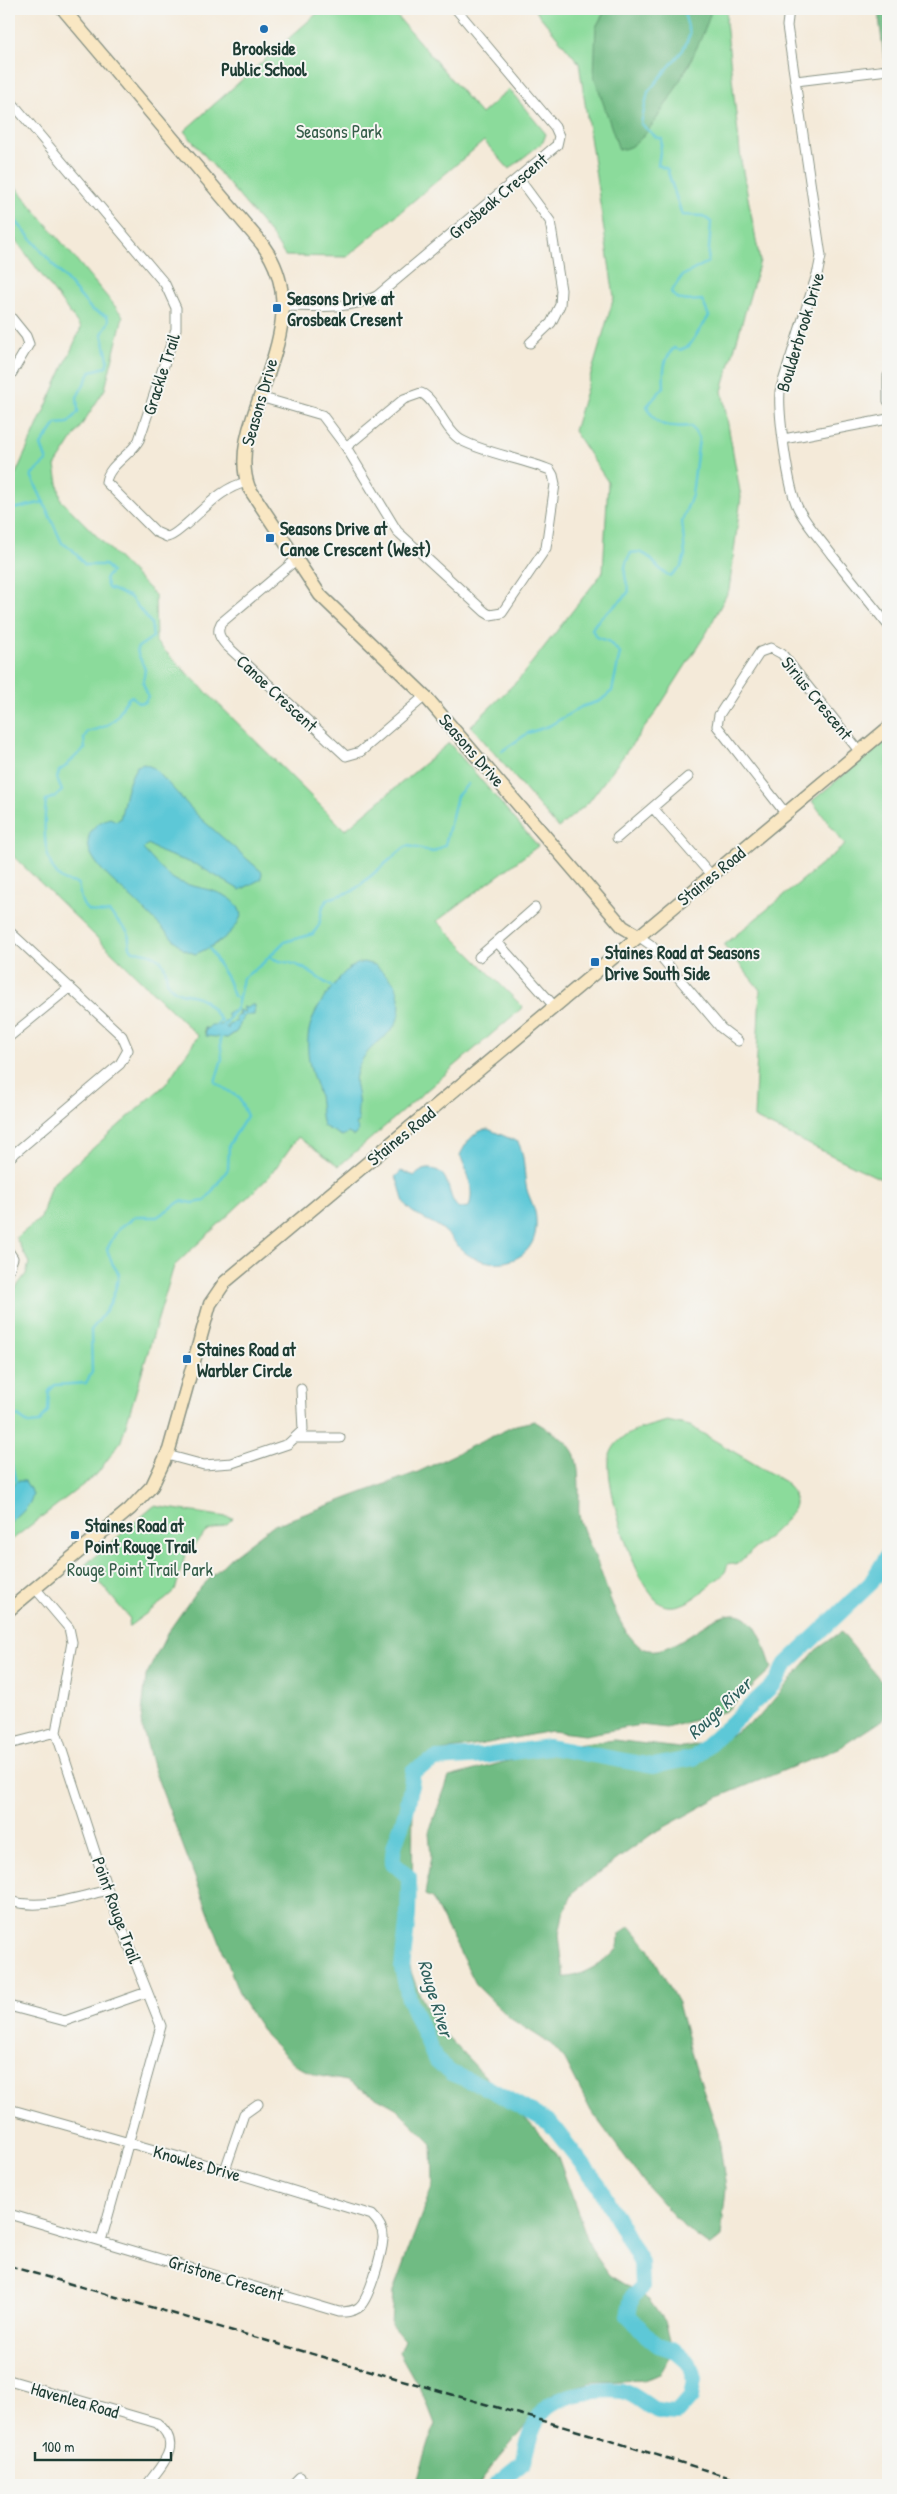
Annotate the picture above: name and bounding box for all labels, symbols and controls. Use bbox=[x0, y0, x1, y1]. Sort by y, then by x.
marker: Brookside Public School bbox=[258, 23, 270, 35]
place label: Brookside Public School bbox=[221, 36, 308, 82]
park label: Seasons Park bbox=[296, 119, 383, 144]
street label: Grosbeak Crescent bbox=[443, 147, 554, 245]
street label: Boulderbrook Drive bbox=[770, 269, 830, 395]
place label: Seasons Drive at Grosbeak Cresent bbox=[287, 286, 403, 332]
marker: Seasons Drive at Grosbeak Cresent bbox=[271, 302, 283, 314]
street label: Grackle Trail bbox=[136, 330, 186, 418]
street label: Seasons Drive bbox=[235, 355, 283, 449]
place label: Seasons Drive at Canoe Crescent (West) bbox=[280, 516, 431, 562]
marker: Seasons Drive at Canoe Crescent (West) bbox=[264, 532, 276, 544]
street label: Canoe Crescent bbox=[231, 649, 324, 738]
street label: Sirius Crescent bbox=[776, 651, 859, 746]
street label: Seasons Drive bbox=[433, 708, 511, 792]
street label: Staines Road bbox=[671, 841, 751, 911]
place label: Staines Road at Seasons Drive South Side bbox=[605, 940, 760, 986]
marker: Staines Road at Seasons Drive South Side bbox=[589, 956, 601, 968]
street label: Staines Road bbox=[361, 1101, 441, 1171]
place label: Staines Road at Warbler Circle bbox=[197, 1337, 297, 1383]
marker: Staines Road at Warbler Circle bbox=[181, 1353, 193, 1365]
place label: Staines Road at Point Rouge Trail bbox=[85, 1513, 198, 1560]
marker: Staines Road at Point Rouge Trail bbox=[69, 1529, 81, 1541]
park label: Rouge Point Trail Park bbox=[67, 1557, 213, 1582]
water label: Rouge River bbox=[681, 1670, 759, 1745]
street label: Point Rouge Trail bbox=[86, 1853, 148, 1967]
water label: Rouge River bbox=[412, 1956, 461, 2042]
street label: Knowles Drive bbox=[150, 2139, 244, 2187]
street label: Gristone Crescent bbox=[166, 2249, 287, 2308]
street label: Havenlea Road bbox=[28, 2375, 122, 2425]
scale bar bbox=[35, 2429, 171, 2461]
text: 100 m bbox=[42, 2436, 75, 2457]

